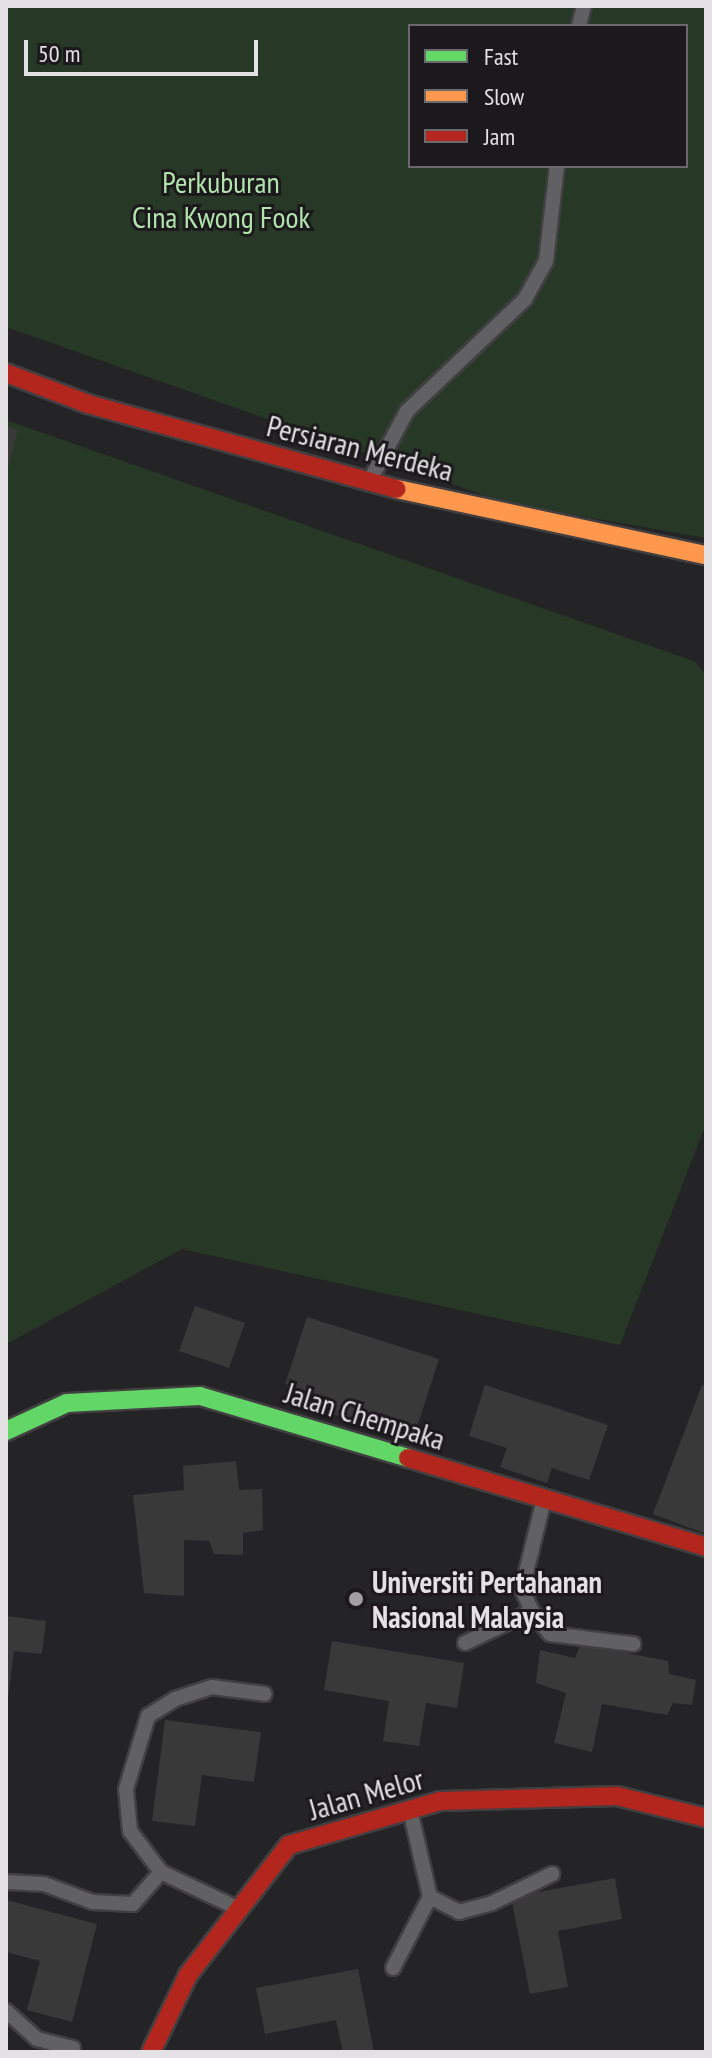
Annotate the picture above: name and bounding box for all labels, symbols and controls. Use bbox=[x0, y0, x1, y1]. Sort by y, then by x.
scale bar bbox=[28, 24, 262, 74]
legend bbox=[408, 24, 688, 168]
text: 50 m bbox=[38, 38, 80, 69]
text: Fast bbox=[484, 41, 518, 72]
text: Slow bbox=[484, 81, 524, 112]
text: Jam bbox=[484, 121, 515, 152]
park label: Perkuburan Cina Kwong Fook bbox=[132, 164, 310, 234]
street label: Persiaran Merdeka bbox=[263, 408, 457, 488]
street label: Jalan Chempaka bbox=[281, 1375, 449, 1457]
place label: Universiti Pertahanan Nasional Malaysia bbox=[372, 1564, 602, 1634]
marker: Universiti Pertahanan Nasional Malaysia bbox=[347, 1590, 365, 1608]
street label: Jalan Melor bbox=[305, 1761, 427, 1827]

